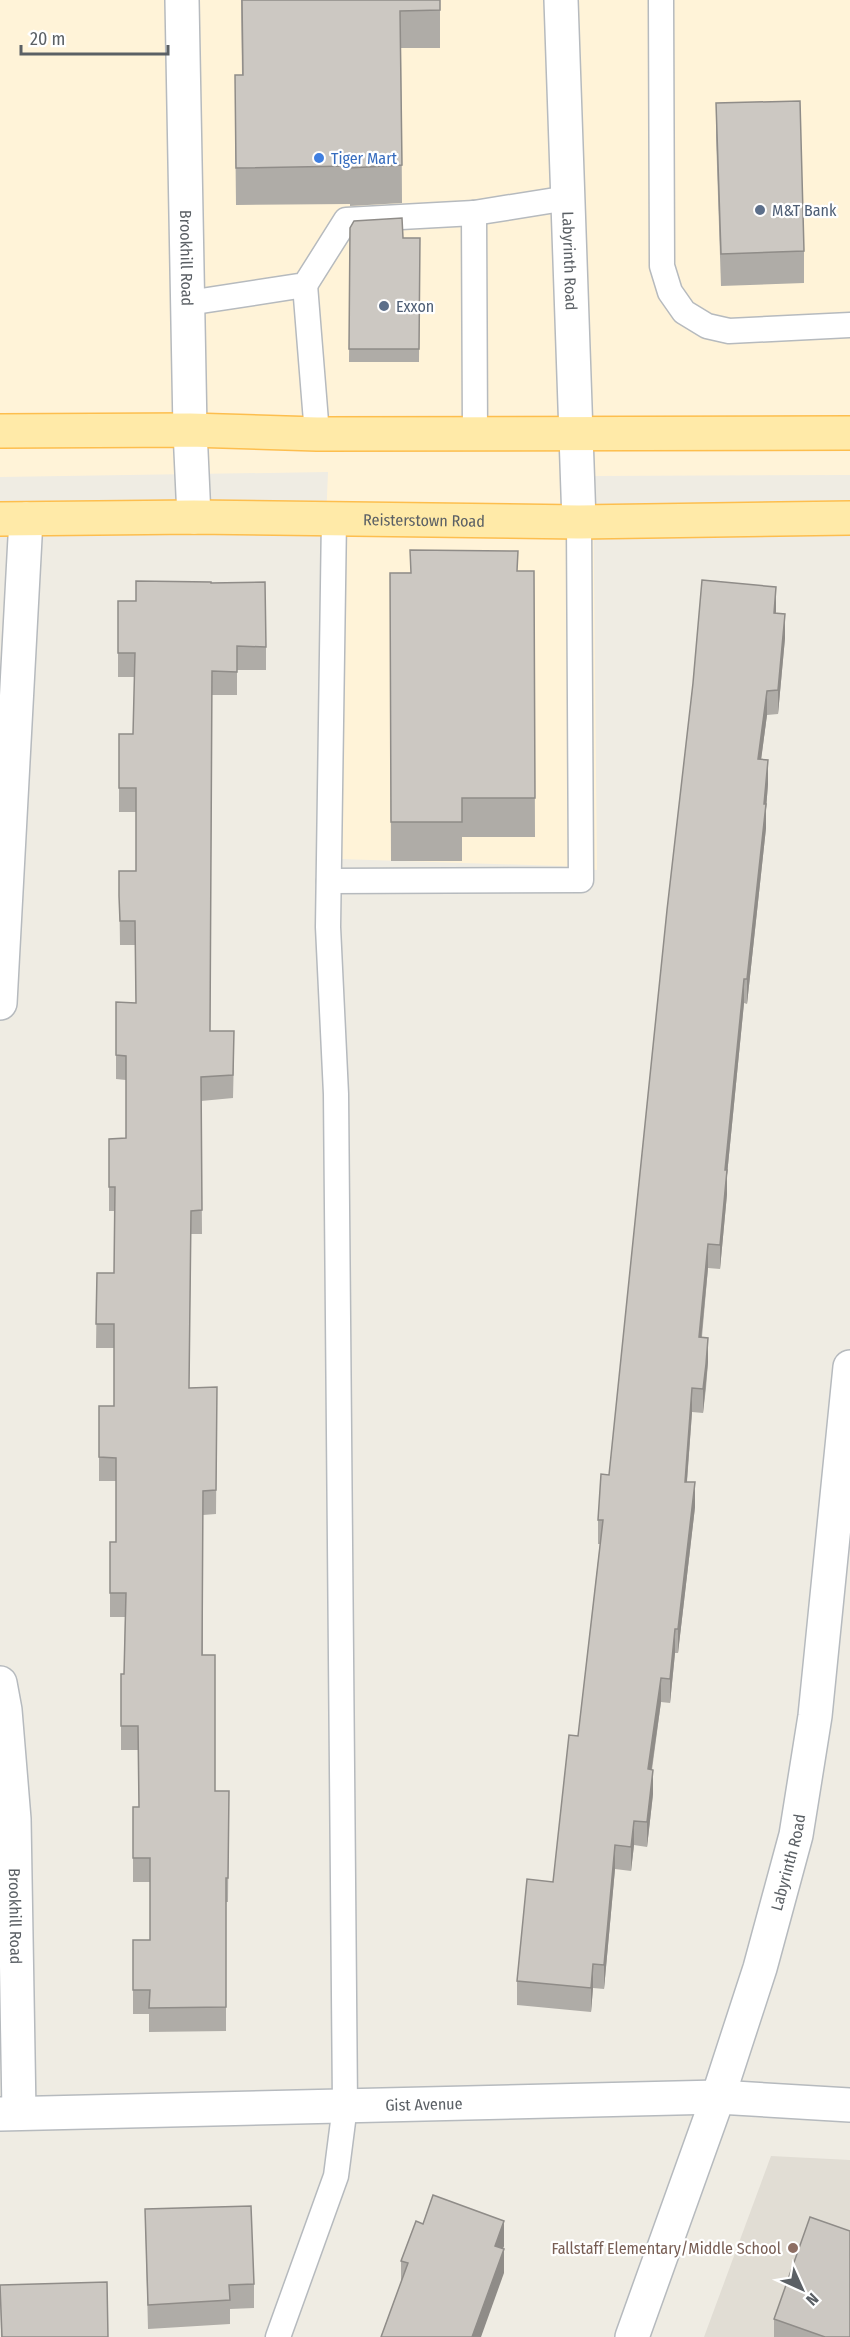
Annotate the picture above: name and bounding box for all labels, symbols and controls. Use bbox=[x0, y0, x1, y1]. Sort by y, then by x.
scale bar bbox=[21, 18, 168, 56]
text: 20 m bbox=[30, 28, 65, 50]
place label: Tiger Mart bbox=[331, 149, 398, 168]
marker: Tiger Mart bbox=[312, 151, 326, 165]
place label: M&T Bank bbox=[772, 201, 837, 220]
marker: M&T Bank bbox=[753, 203, 767, 217]
street label: Brookhill Road bbox=[176, 210, 197, 306]
street label: Labyrinth Road bbox=[558, 211, 581, 311]
place label: Exxon bbox=[396, 297, 434, 316]
marker: Exxon bbox=[377, 299, 391, 313]
street label: Reisterstown Road bbox=[363, 510, 485, 531]
street label: Labyrinth Road bbox=[767, 1813, 809, 1913]
street label: Brookhill Road bbox=[5, 1868, 25, 1964]
street label: Gist Avenue bbox=[385, 2094, 463, 2115]
place label: Fallstaff Elementary/Middle School bbox=[552, 2239, 781, 2258]
marker: Fallstaff Elementary/Middle School bbox=[786, 2241, 800, 2255]
north arrow bbox=[772, 2259, 832, 2319]
text: N bbox=[802, 2289, 822, 2309]

